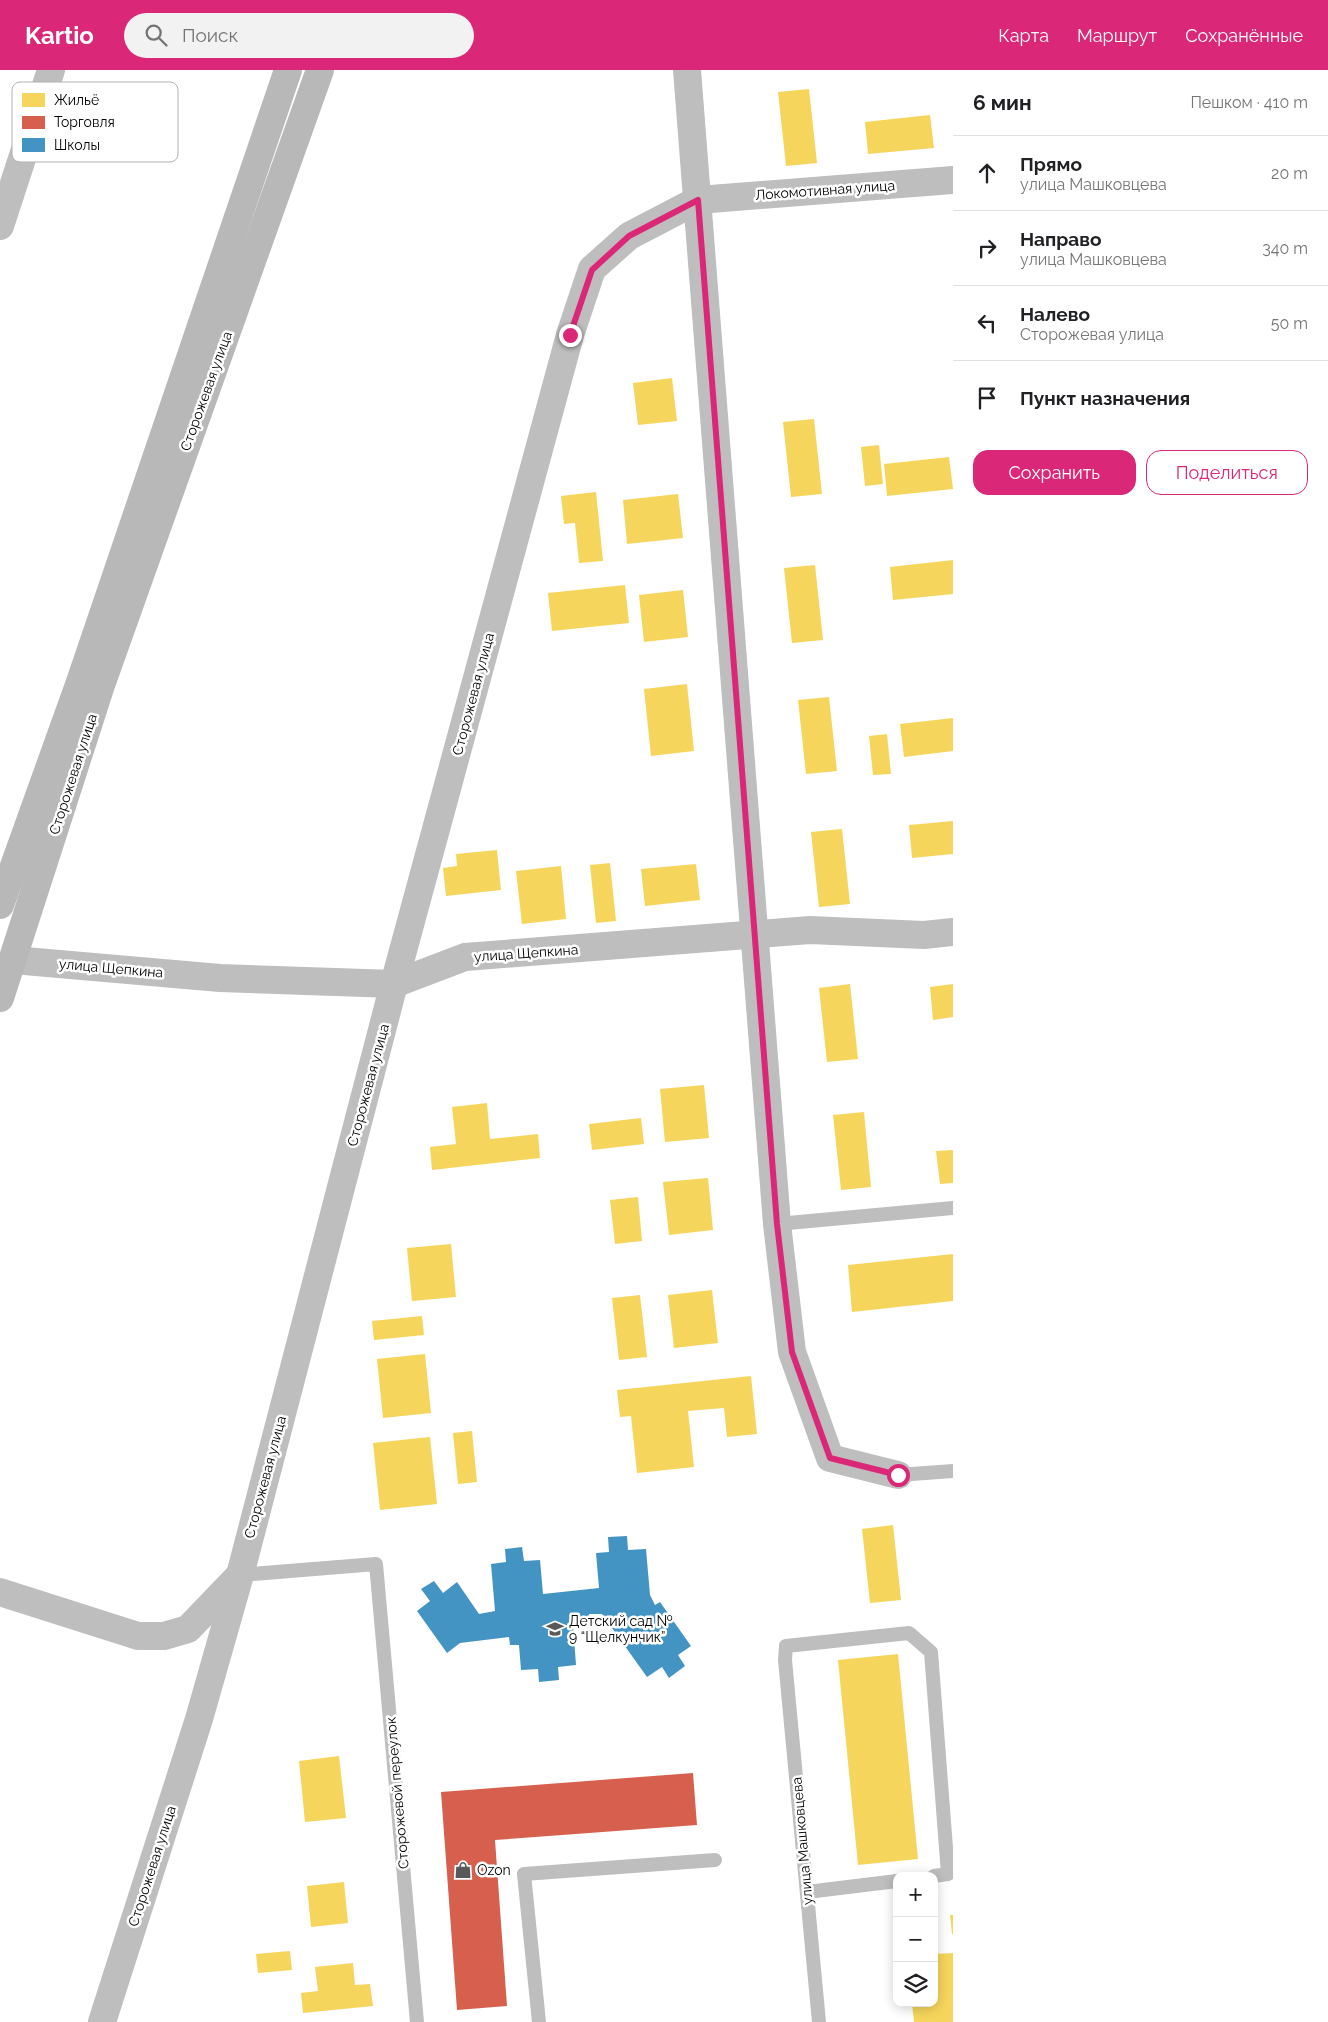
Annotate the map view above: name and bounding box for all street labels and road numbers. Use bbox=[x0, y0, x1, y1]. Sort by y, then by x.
street label: Локомотивная улица bbox=[755, 177, 895, 203]
street label: Сторожевая улица bbox=[177, 329, 235, 453]
street label: Сторожевая улица bbox=[449, 631, 497, 757]
street label: Сторожевая улица bbox=[46, 712, 100, 836]
street label: улица Щепкина bbox=[473, 941, 579, 965]
street label: улица Щепкина bbox=[58, 955, 164, 981]
street label: Сторожевая улица bbox=[344, 1022, 392, 1148]
street label: Сторожевая улица bbox=[241, 1414, 289, 1540]
street label: Сторожевой переулок bbox=[382, 1716, 412, 1870]
street label: улица Машковцева bbox=[788, 1776, 816, 1906]
street label: Сторожевая улица bbox=[125, 1804, 179, 1928]

